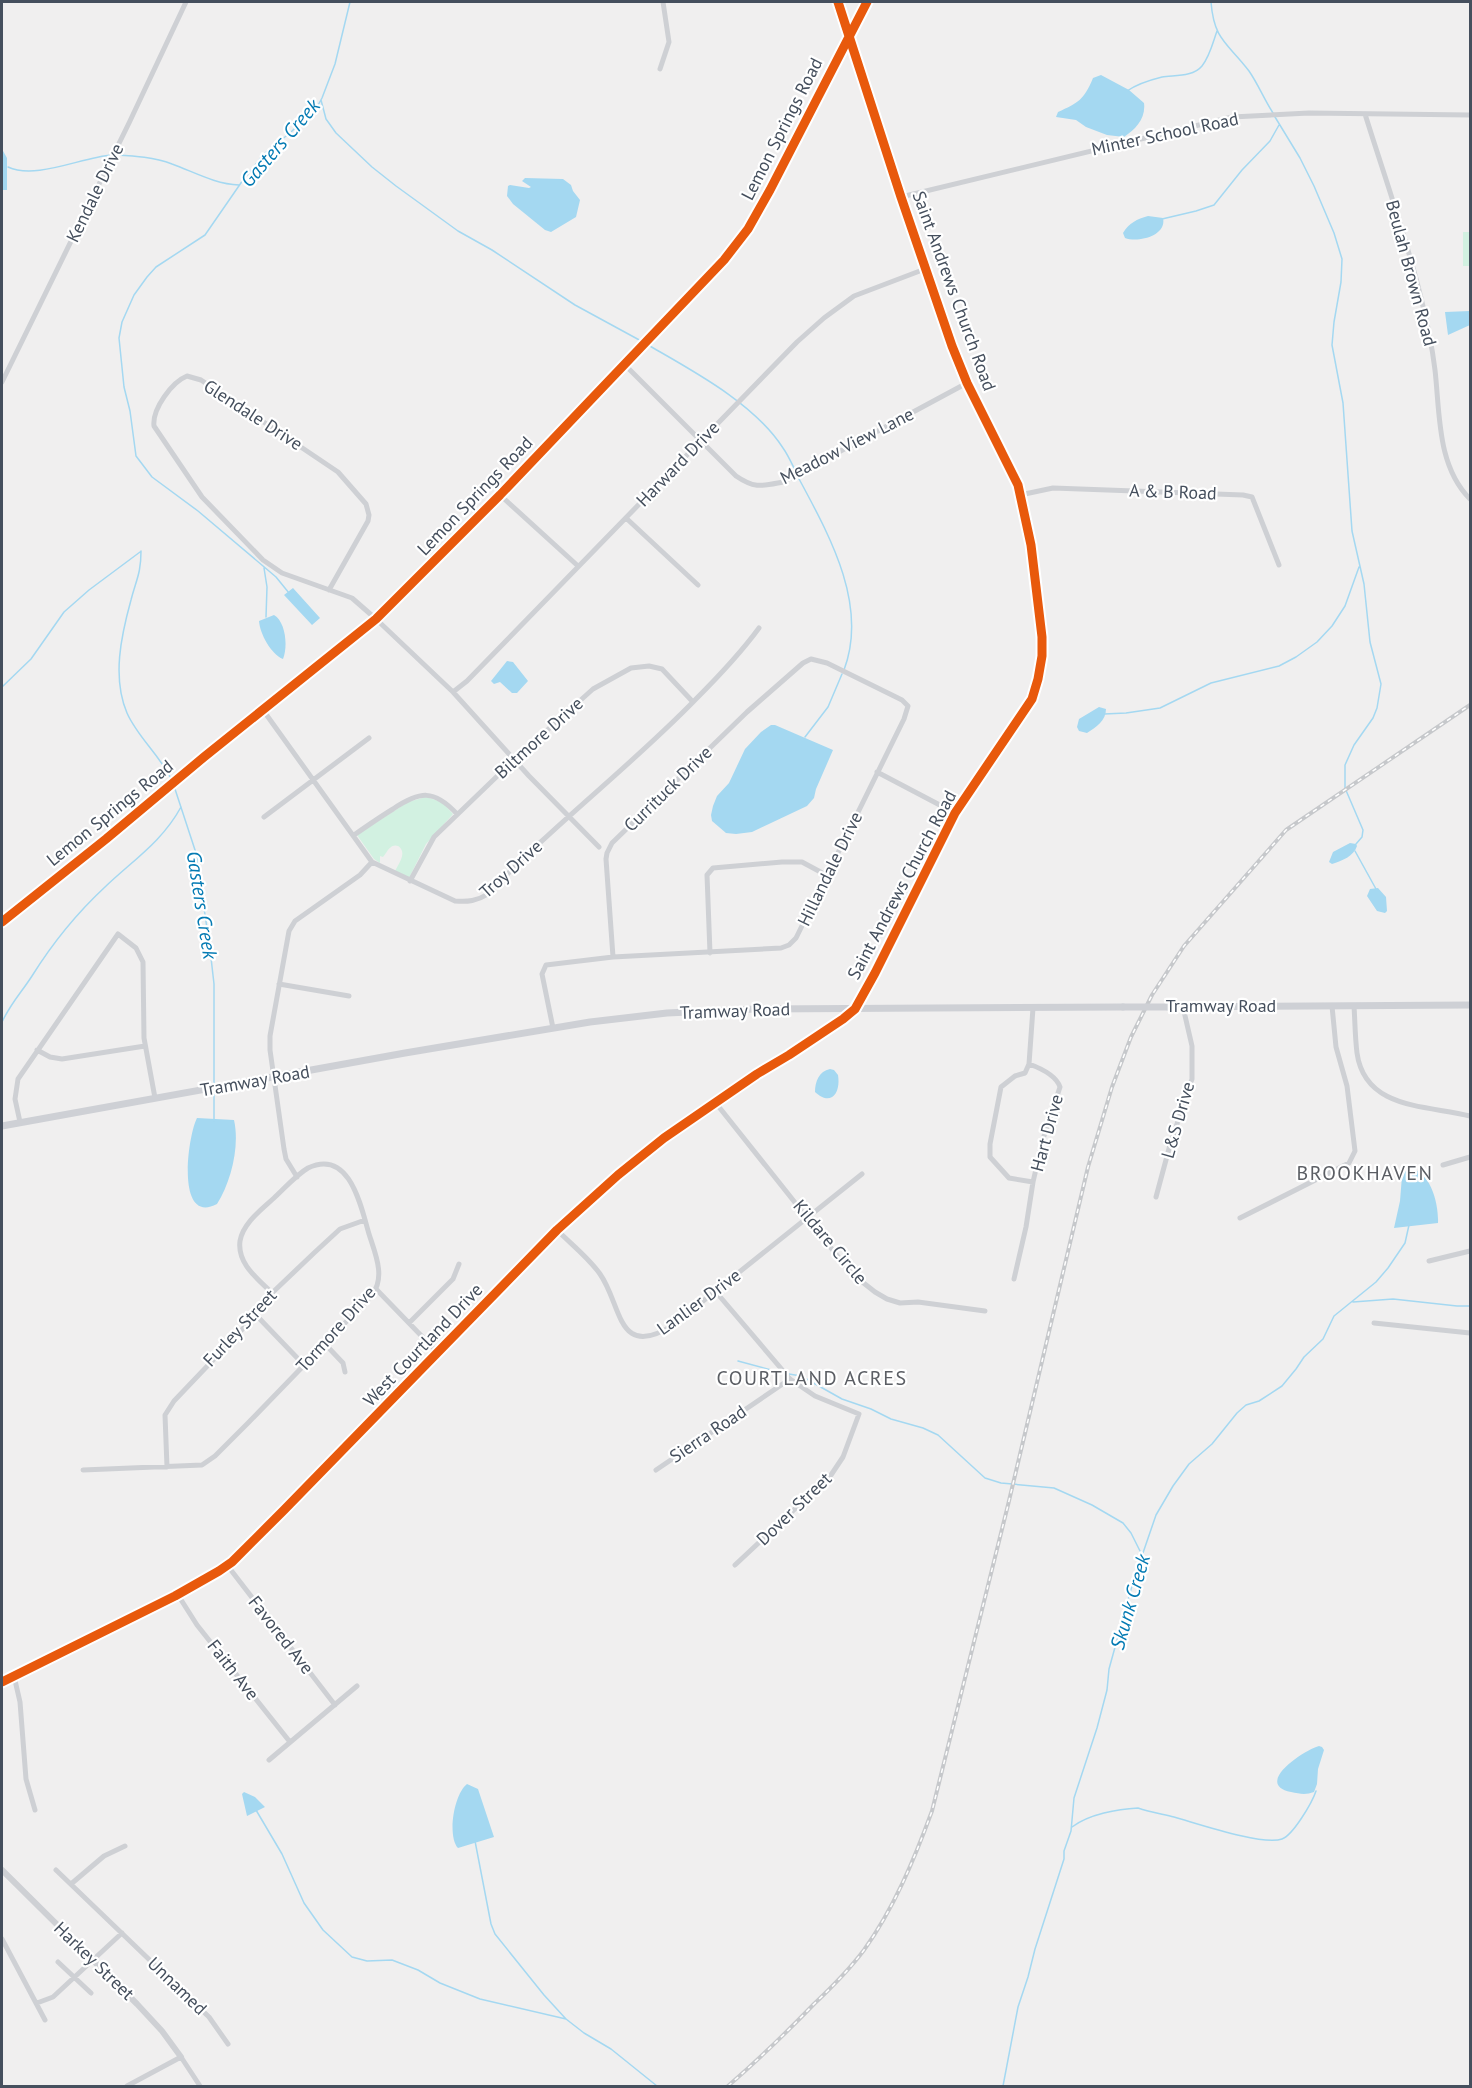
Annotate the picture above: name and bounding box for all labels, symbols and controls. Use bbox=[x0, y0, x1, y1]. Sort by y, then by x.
street label: Lemon Springs Road bbox=[736, 54, 827, 204]
water label: Gasters Creek bbox=[234, 93, 326, 193]
street label: Minter School Road bbox=[1089, 107, 1241, 160]
street label: Kendale Drive bbox=[61, 140, 128, 246]
street label: Saint Andrews Church Road bbox=[908, 188, 1001, 394]
street label: Beulah Brown Road bbox=[1381, 197, 1442, 348]
street label: Glendale Drive bbox=[199, 374, 307, 455]
street label: Meadow View Lane bbox=[776, 402, 917, 489]
street label: Harward Drive bbox=[631, 416, 724, 511]
street label: Lemon Springs Road bbox=[412, 431, 537, 560]
street label: A & B Road bbox=[1129, 478, 1217, 505]
street label: Biltmore Drive bbox=[490, 692, 588, 783]
street label: Currituck Drive bbox=[619, 741, 717, 836]
street label: Lemon Springs Road bbox=[42, 754, 178, 871]
street label: Saint Andrews Church Road bbox=[842, 786, 961, 983]
street label: Hillandale Drive bbox=[792, 808, 867, 930]
street label: Troy Drive bbox=[475, 834, 547, 903]
water label: Gasters Creek bbox=[181, 849, 224, 962]
street label: Tramway Road bbox=[1166, 994, 1276, 1017]
street label: Tramway Road bbox=[679, 997, 791, 1024]
street label: Tramway Road bbox=[198, 1060, 311, 1101]
street label: L&S Drive bbox=[1156, 1079, 1199, 1161]
street label: Hart Drive bbox=[1025, 1092, 1068, 1174]
district label: BROOKHAVEN bbox=[1296, 1160, 1434, 1186]
street label: Kildare Circle bbox=[788, 1195, 872, 1289]
street label: Lanlier Drive bbox=[652, 1263, 745, 1340]
street label: West Courtland Drive bbox=[358, 1278, 487, 1411]
street label: Tormore Drive bbox=[291, 1281, 380, 1377]
street label: Furley Street bbox=[198, 1284, 281, 1371]
district label: COURTLAND ACRES bbox=[716, 1365, 908, 1391]
street label: Sierra Road bbox=[665, 1400, 750, 1468]
street label: Dover Street bbox=[751, 1467, 836, 1550]
water label: Skunk Creek bbox=[1104, 1550, 1156, 1653]
street label: Favored Ave bbox=[244, 1591, 319, 1678]
street label: Faith Ave bbox=[203, 1635, 264, 1705]
street label: Harkey Street bbox=[49, 1917, 139, 2005]
street label: Unnamed bbox=[143, 1952, 212, 2020]

